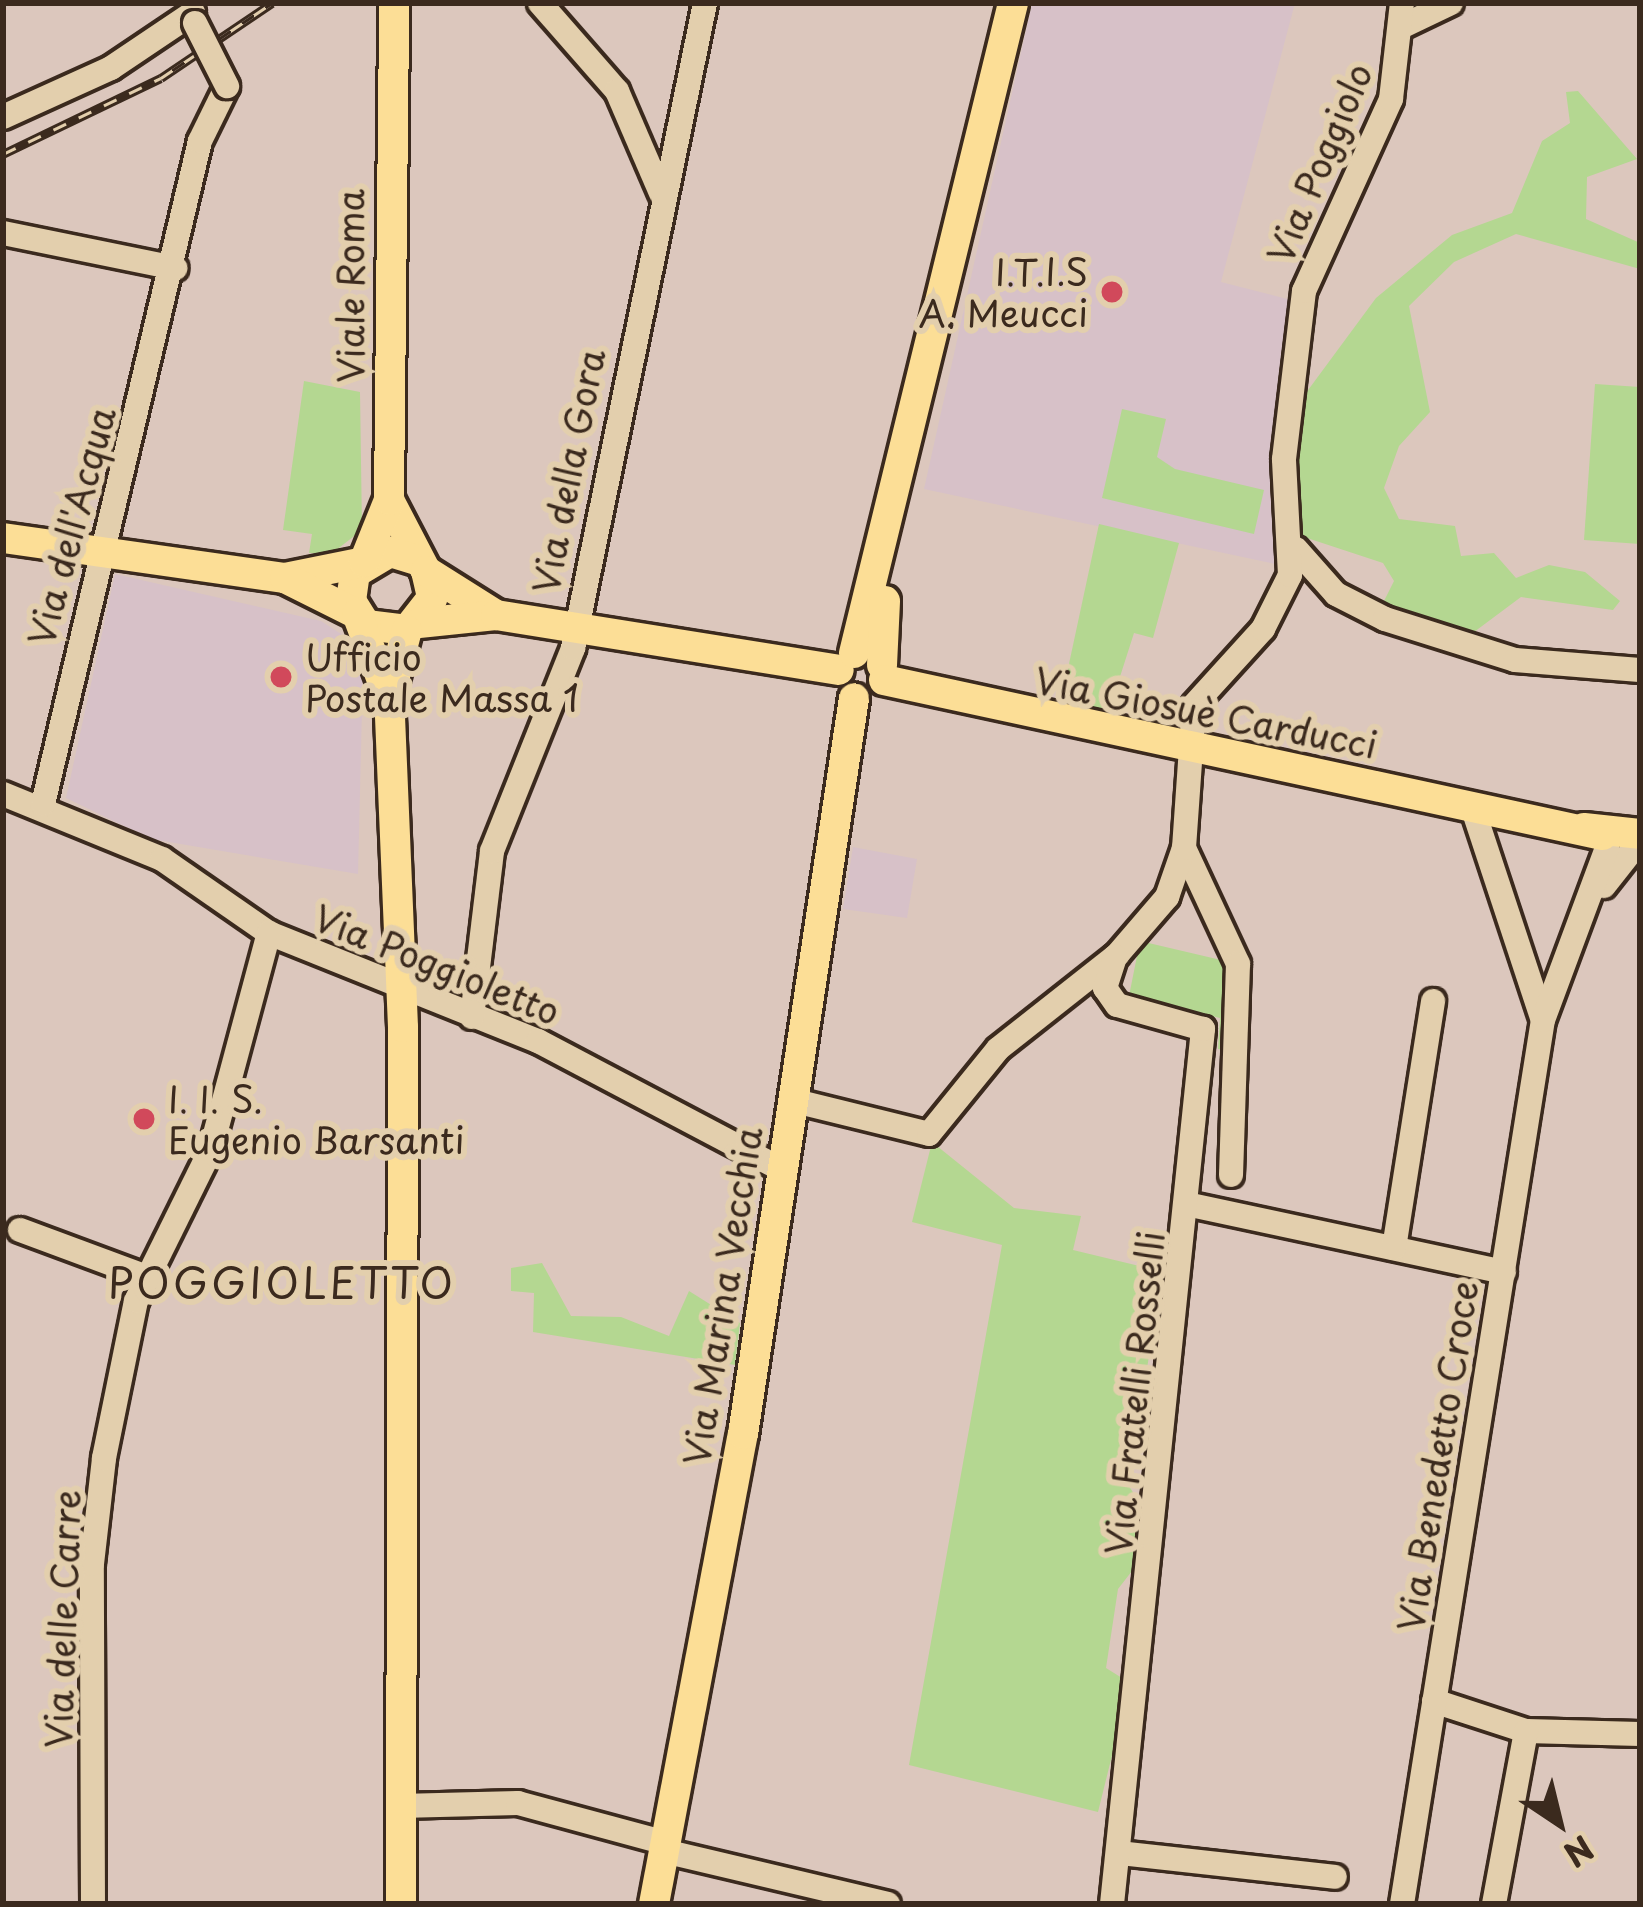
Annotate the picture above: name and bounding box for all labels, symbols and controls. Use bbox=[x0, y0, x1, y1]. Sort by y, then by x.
street label: Via Poggiolo bbox=[1258, 57, 1380, 269]
street label: Viale Roma bbox=[328, 187, 372, 385]
place label: I.T.I.S A. Meucci bbox=[920, 249, 1088, 334]
marker: I.T.I.S A. Meucci bbox=[1099, 279, 1125, 305]
street label: Via della Gora bbox=[523, 345, 613, 597]
street label: Via dell'Acqua bbox=[19, 403, 123, 649]
place label: Ufficio Postale Massa 1 bbox=[305, 634, 581, 719]
street label: Via Giosuè Carducci bbox=[1030, 657, 1382, 767]
marker: Ufficio Postale Massa 1 bbox=[268, 664, 294, 690]
street label: Via Poggioletto bbox=[308, 895, 566, 1033]
place label: I. I. S. Eugenio Barsanti bbox=[168, 1076, 465, 1161]
marker: I. I. S. Eugenio Barsanti bbox=[131, 1106, 157, 1132]
street label: Via Marina Vecchia bbox=[674, 1125, 770, 1467]
street label: Via Fratelli Rosselli bbox=[1096, 1229, 1172, 1557]
district label: POGGIOLETTO bbox=[111, 1257, 453, 1307]
street label: Via Benedetto Croce bbox=[1388, 1277, 1486, 1635]
street label: Via delle Carre bbox=[36, 1489, 88, 1749]
north arrow bbox=[1499, 1763, 1619, 1883]
text: N bbox=[1555, 1825, 1605, 1880]

